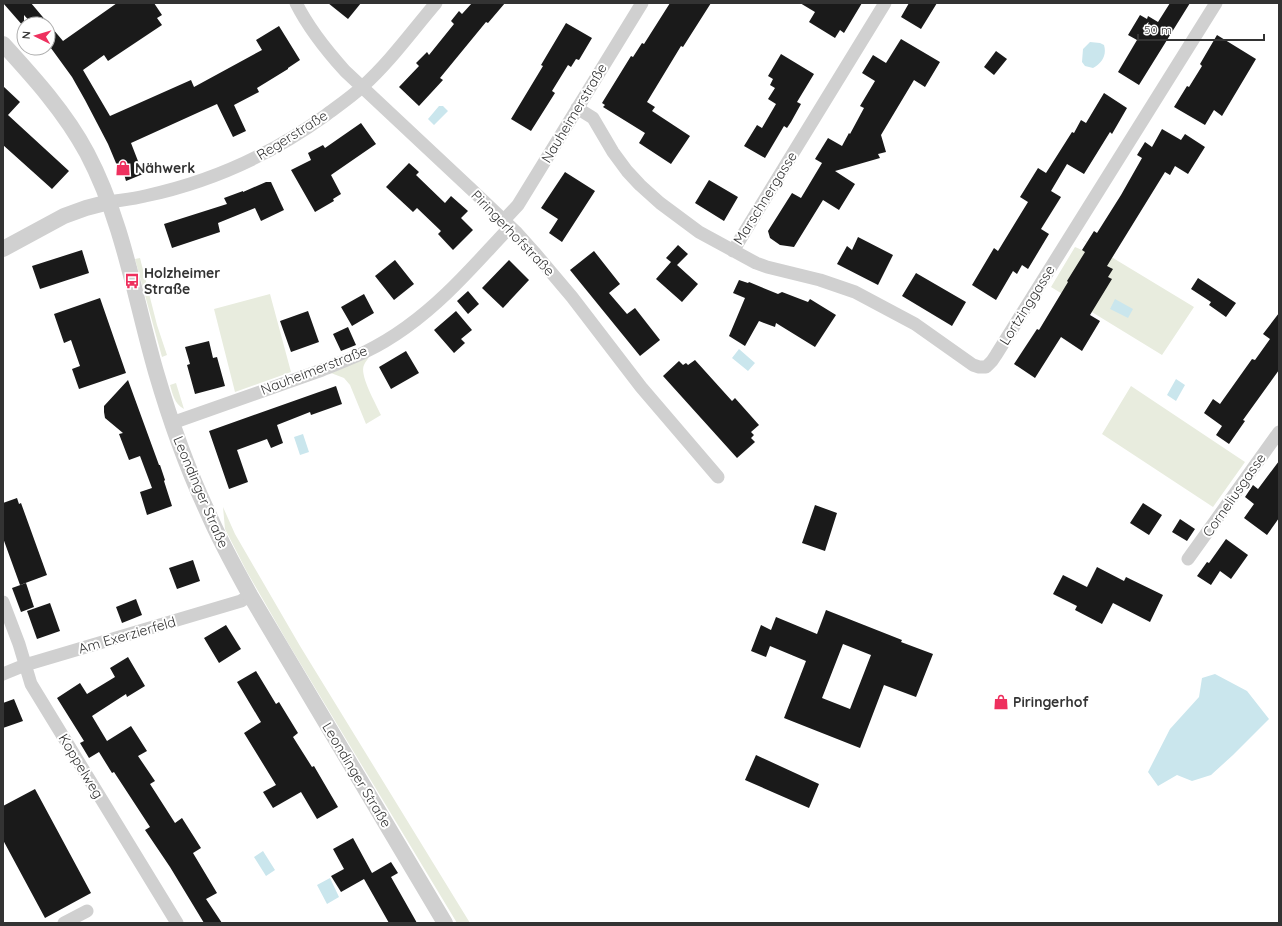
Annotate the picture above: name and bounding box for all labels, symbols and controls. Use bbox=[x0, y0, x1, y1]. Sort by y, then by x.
north arrow bbox=[16, 16, 56, 56]
scale bar bbox=[1138, 16, 1264, 42]
text: 50 m bbox=[1144, 22, 1172, 37]
text: N bbox=[19, 30, 33, 40]
street label: Nauheimerstraße bbox=[537, 60, 611, 166]
street label: Regerstraße bbox=[253, 106, 331, 164]
street label: Marschnergasse bbox=[729, 148, 801, 248]
shop icon: Nähwerk bbox=[114, 159, 132, 177]
place label: Nähwerk bbox=[135, 159, 195, 177]
street label: Piringerhofstraße bbox=[467, 186, 559, 280]
street label: Lortzinggasse bbox=[995, 262, 1059, 348]
place label: Holzheimer Straße bbox=[144, 264, 220, 298]
bus stop icon: Holzheimer Straße bbox=[123, 272, 141, 290]
street label: Nauheimerstraße bbox=[258, 341, 370, 399]
street label: Leondinger Straße bbox=[169, 433, 233, 551]
street label: Corneliusgasse bbox=[1199, 450, 1270, 540]
street label: Am Exerzierfeld bbox=[76, 612, 178, 658]
shop icon: Piringerhof bbox=[992, 693, 1010, 711]
place label: Piringerhof bbox=[1013, 693, 1089, 711]
street label: Leondinger Straße bbox=[318, 719, 396, 831]
street label: Koppelweg bbox=[55, 730, 107, 802]

